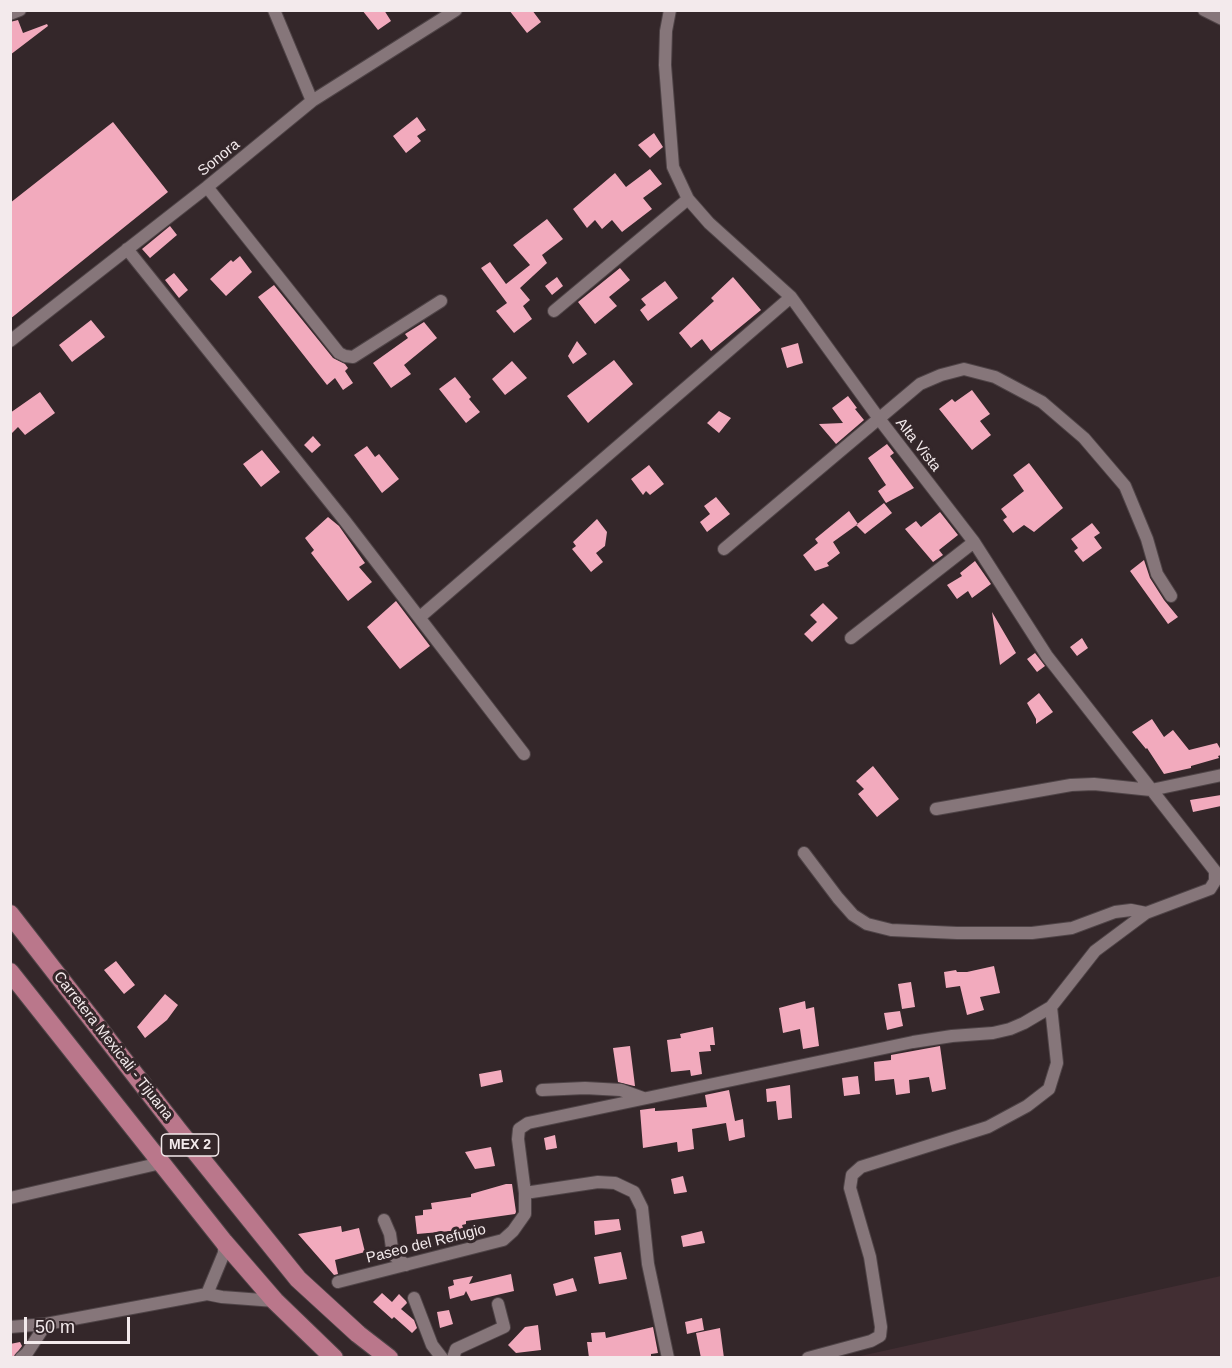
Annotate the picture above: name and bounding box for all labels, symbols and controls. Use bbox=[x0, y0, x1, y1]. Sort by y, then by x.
street label: Sonora bbox=[195, 136, 243, 180]
street label: Alta Vista bbox=[891, 415, 945, 475]
street label: Carretera Mexicali - Tijuana bbox=[49, 968, 177, 1124]
road number: MEX 2 bbox=[162, 1134, 219, 1156]
street label: Paseo del Refugio bbox=[364, 1220, 488, 1268]
scale bar bbox=[27, 1305, 134, 1343]
text: 50 m bbox=[35, 1317, 75, 1337]

